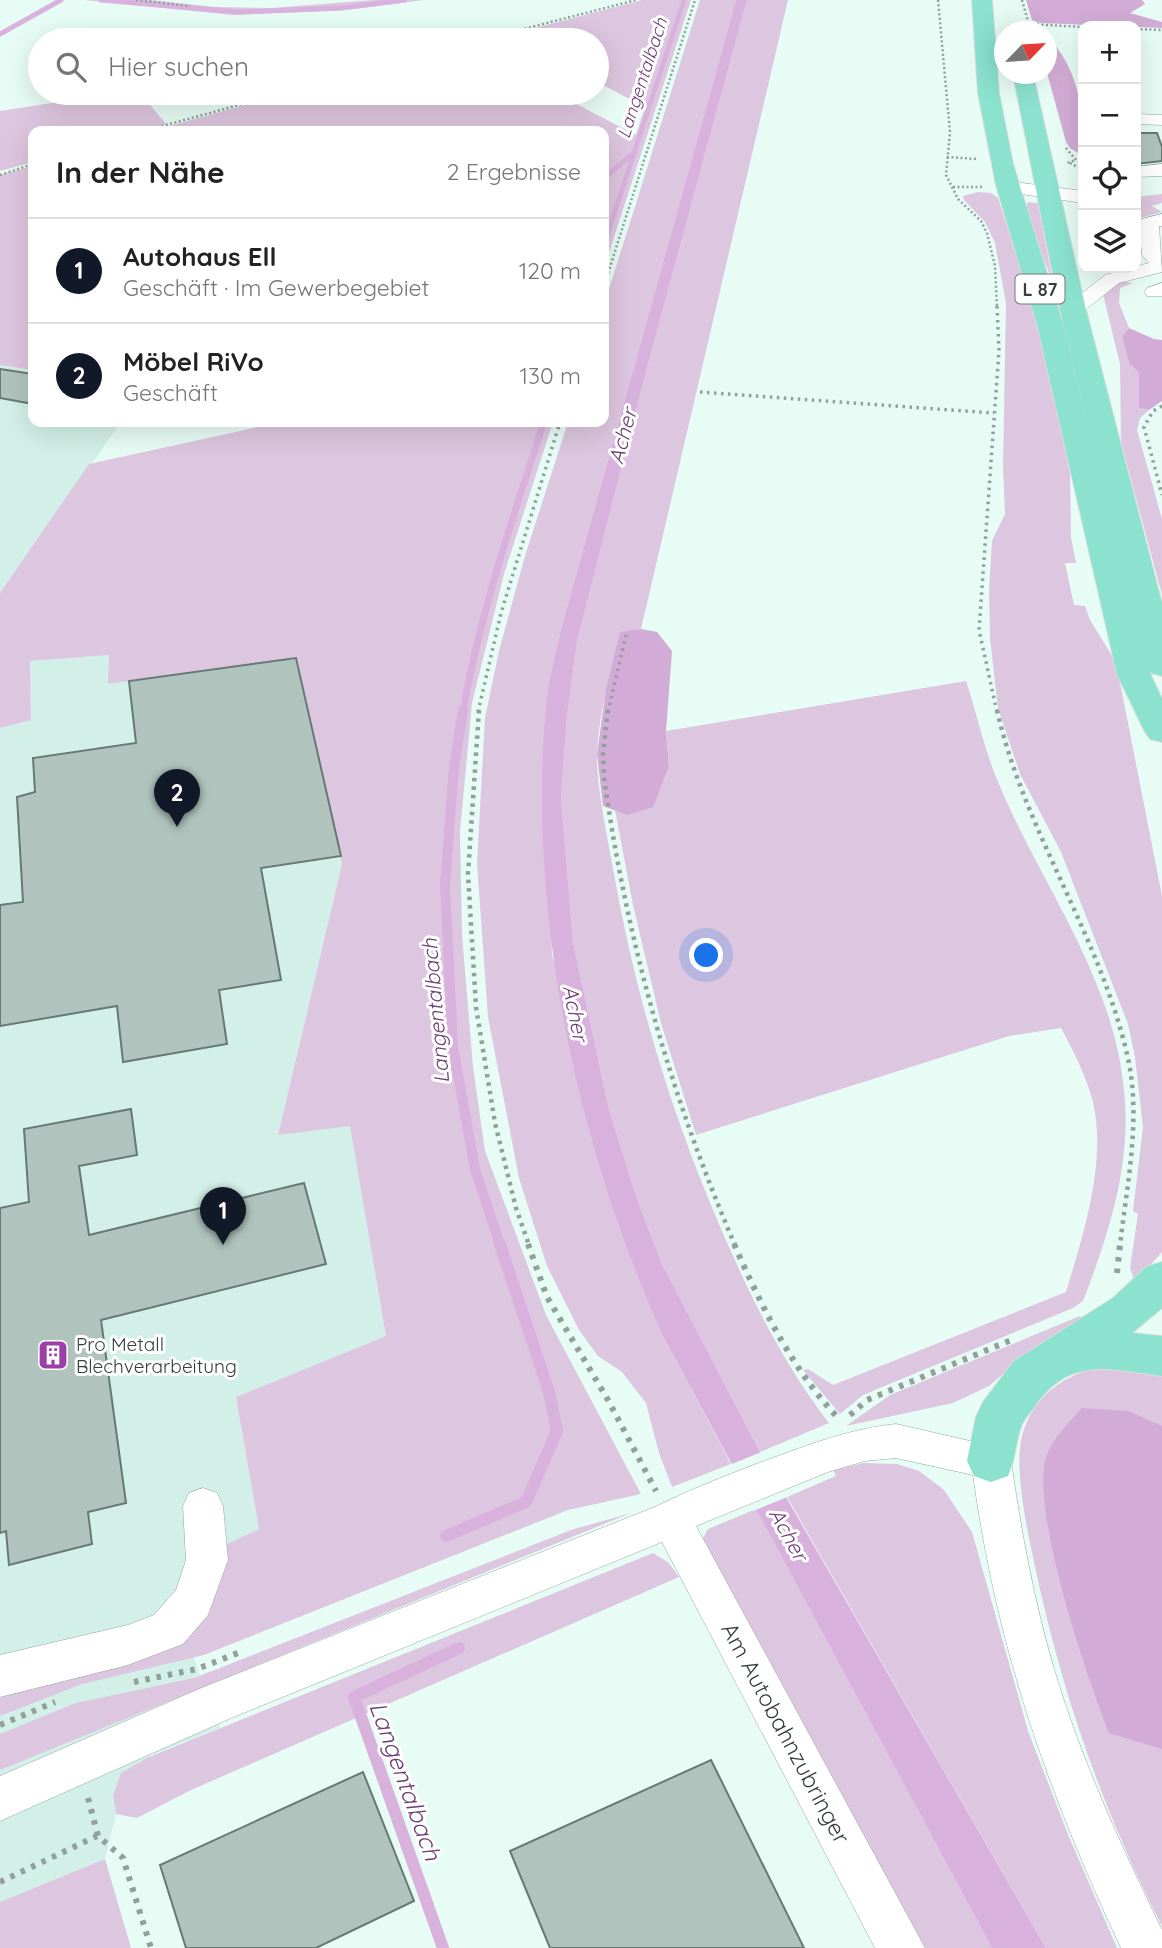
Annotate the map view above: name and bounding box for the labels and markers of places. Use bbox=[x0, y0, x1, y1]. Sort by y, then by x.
pin: 2 bbox=[154, 769, 200, 827]
pin: 1 bbox=[200, 1187, 246, 1245]
place label: Pro Metall Blechverarbeitung bbox=[76, 1332, 237, 1378]
building icon: Pro Metall Blechverarbeitung bbox=[36, 1338, 70, 1372]

